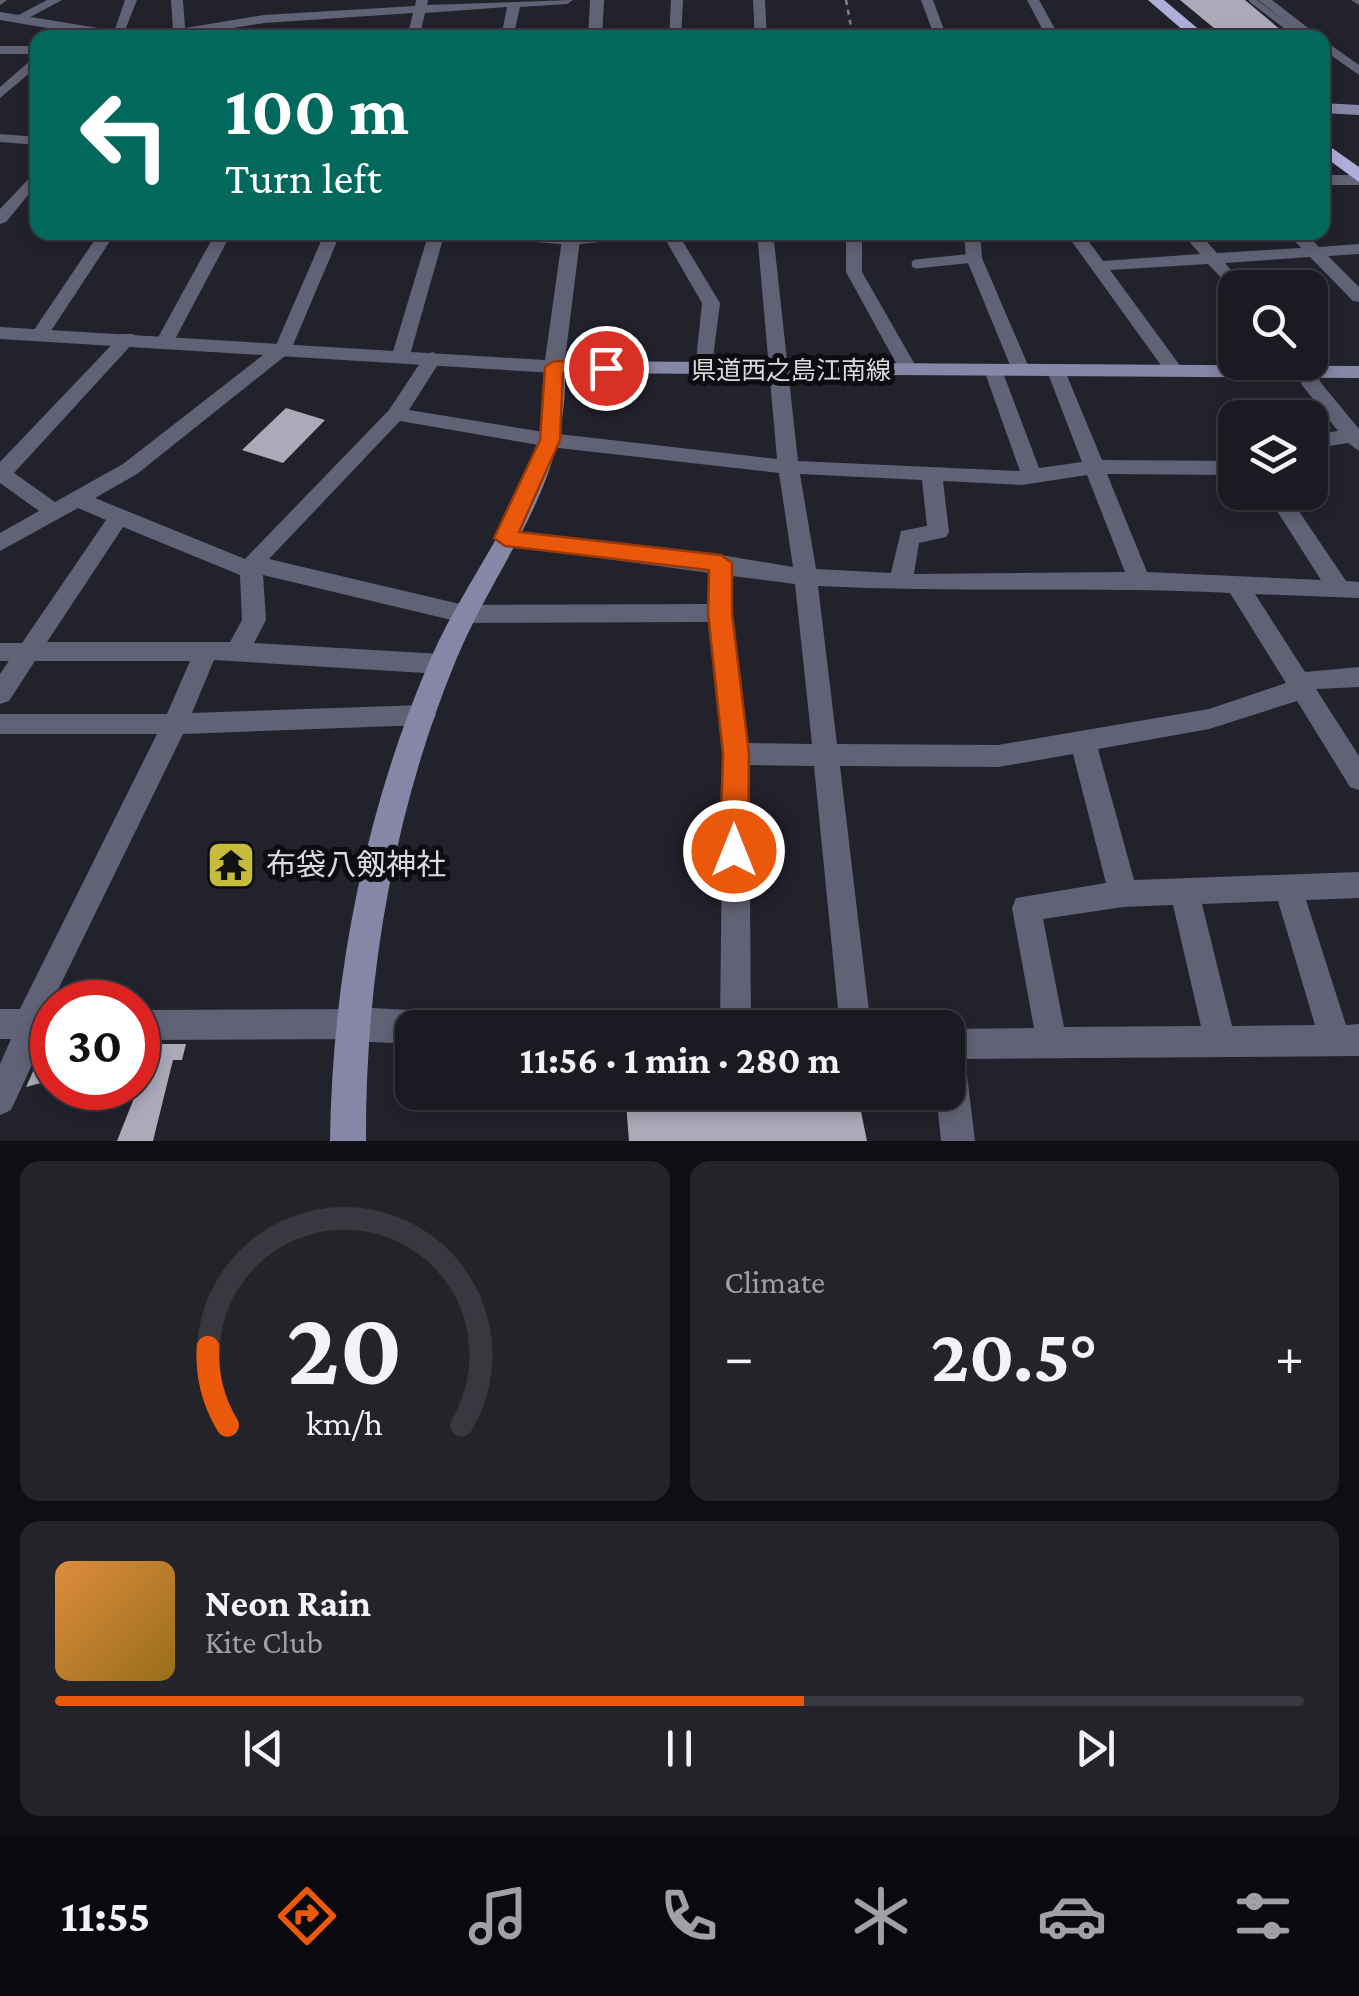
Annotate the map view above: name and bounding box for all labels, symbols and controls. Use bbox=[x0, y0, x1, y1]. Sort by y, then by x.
icon: left bbox=[60, 70, 190, 200]
text: 100 m bbox=[225, 71, 409, 149]
text: Turn left bbox=[225, 153, 382, 203]
map controls bbox=[1218, 270, 1328, 510]
button: search bbox=[1218, 270, 1328, 380]
pin bbox=[564, 326, 649, 411]
icon: arrive bbox=[579, 341, 634, 396]
street label: 県道西之島江南線 bbox=[691, 357, 891, 384]
button: layers bbox=[1218, 400, 1328, 510]
position arrow bbox=[682, 799, 786, 903]
temple icon: 布袋八剱神社 bbox=[205, 839, 257, 891]
place label: 布袋八剱神社 bbox=[266, 848, 446, 881]
speed limit sign: 30 bbox=[30, 980, 160, 1110]
text: 11:56 · 1 min · 280 m bbox=[520, 1039, 840, 1081]
text: Climate bbox=[725, 1264, 825, 1300]
text: 20 bbox=[287, 1290, 403, 1405]
text: 20.5° bbox=[931, 1314, 1098, 1397]
text: − bbox=[725, 1326, 754, 1387]
text: + bbox=[1275, 1326, 1304, 1387]
text: km/h bbox=[306, 1403, 383, 1443]
text: Neon Rain bbox=[205, 1582, 371, 1624]
text: Kite Club bbox=[205, 1624, 323, 1660]
icon: previous bbox=[236, 1721, 291, 1776]
icon: pause bbox=[652, 1721, 707, 1776]
icon: next bbox=[1068, 1721, 1123, 1776]
icon: directions bbox=[272, 1881, 342, 1951]
icon: music bbox=[463, 1881, 533, 1951]
icon: phone bbox=[654, 1881, 724, 1951]
icon: climate bbox=[846, 1881, 916, 1951]
icon: car bbox=[1037, 1881, 1107, 1951]
icon: filters bbox=[1228, 1881, 1298, 1951]
text: 11:55 bbox=[61, 1891, 150, 1941]

